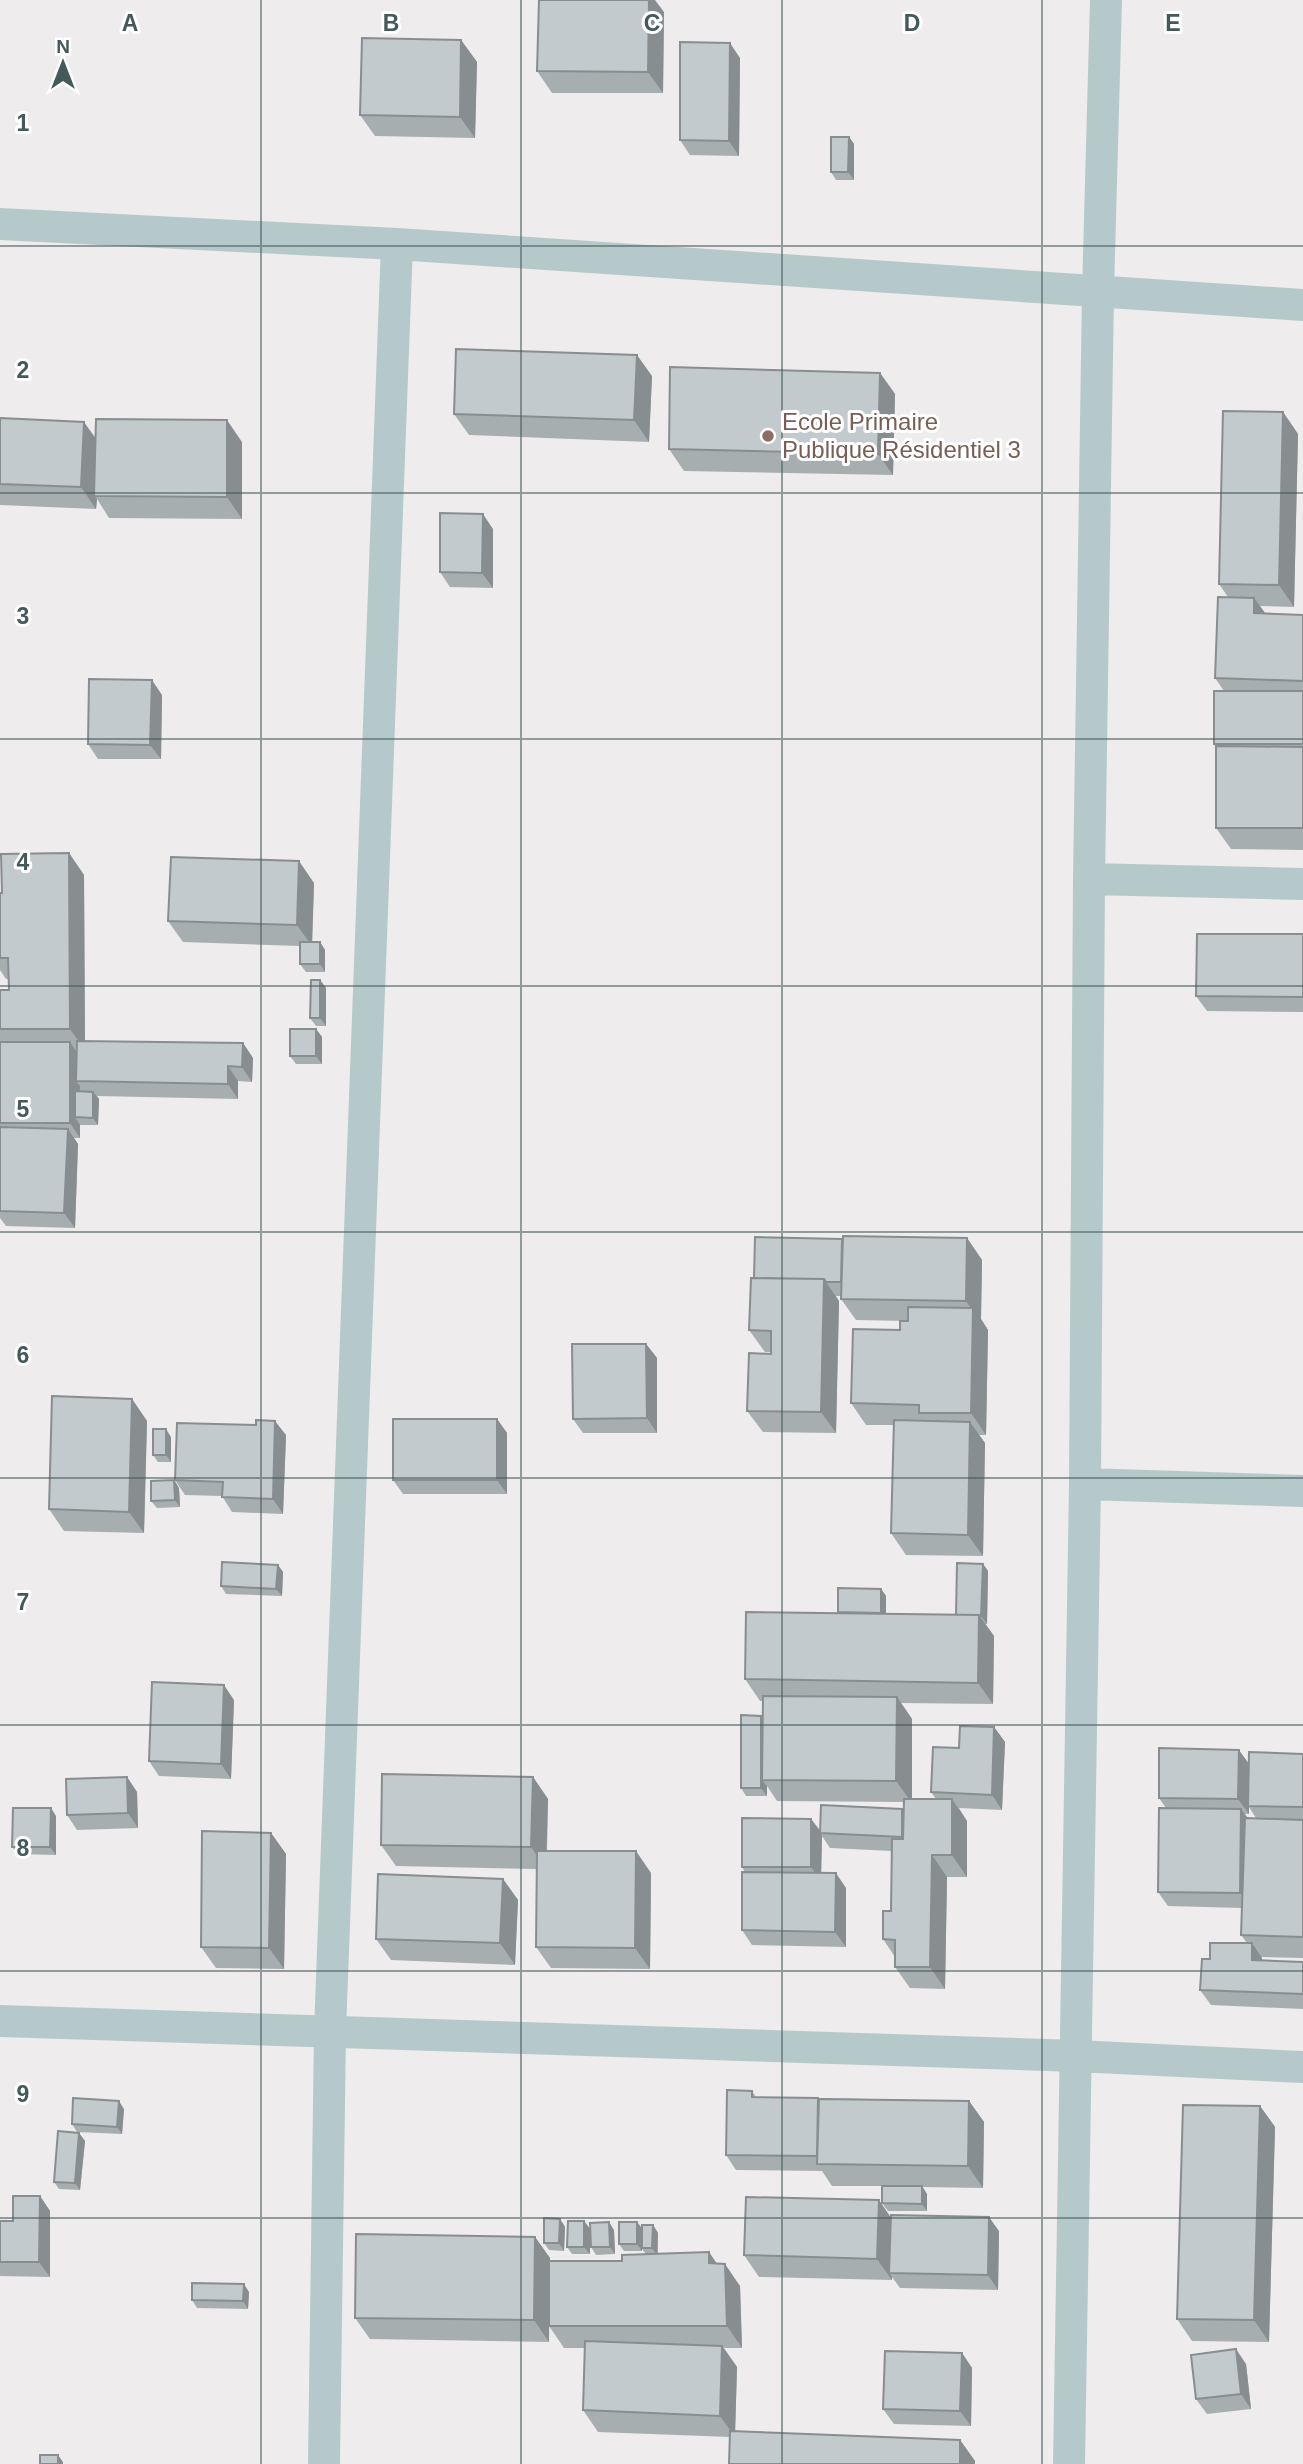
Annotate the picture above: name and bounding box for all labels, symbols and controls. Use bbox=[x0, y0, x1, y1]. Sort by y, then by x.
text: A bbox=[122, 10, 138, 36]
text: B bbox=[383, 10, 399, 36]
text: C bbox=[644, 10, 660, 36]
text: D bbox=[904, 10, 920, 36]
text: E bbox=[1165, 10, 1181, 36]
north arrow bbox=[28, 28, 98, 98]
text: N bbox=[56, 36, 70, 57]
text: 1 bbox=[17, 110, 30, 136]
text: 2 bbox=[17, 357, 29, 383]
place label: Ecole Primaire Publique Résidentiel 3 bbox=[782, 408, 1021, 463]
marker: Ecole Primaire Publique Résidentiel 3 bbox=[760, 428, 776, 444]
text: 3 bbox=[17, 603, 29, 629]
text: 4 bbox=[17, 849, 30, 875]
text: 5 bbox=[17, 1096, 30, 1122]
text: 6 bbox=[17, 1342, 29, 1368]
text: 7 bbox=[17, 1589, 29, 1615]
text: 8 bbox=[17, 1835, 30, 1861]
text: 9 bbox=[17, 2081, 29, 2107]

